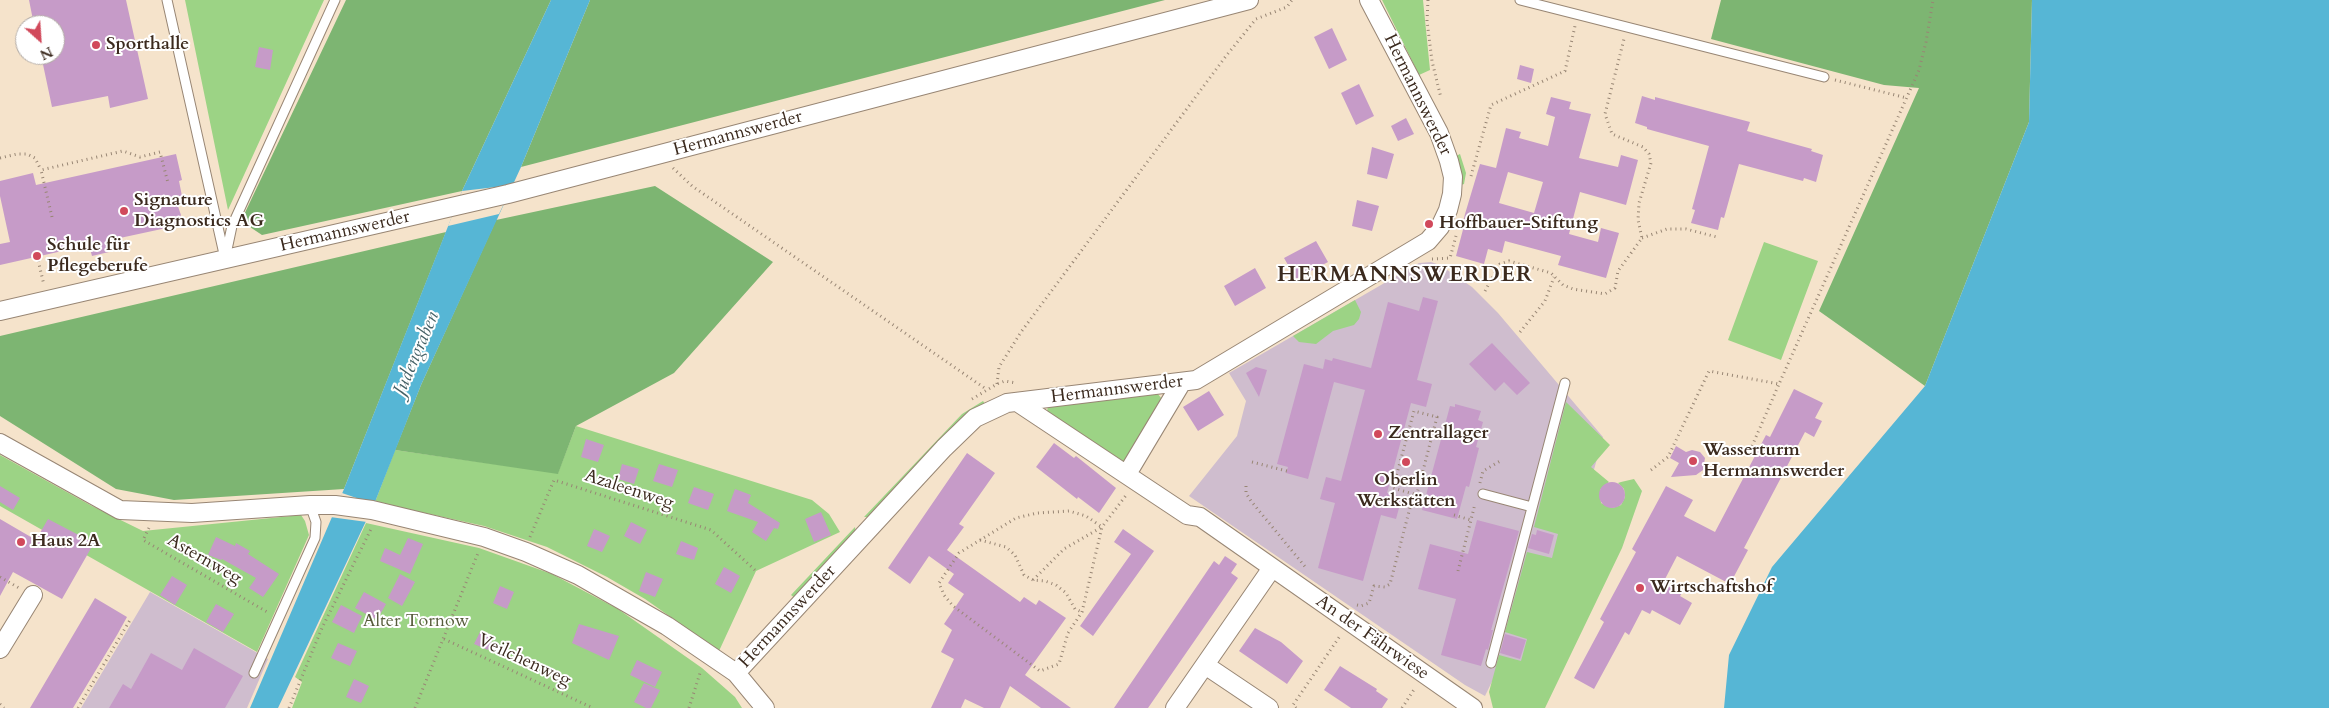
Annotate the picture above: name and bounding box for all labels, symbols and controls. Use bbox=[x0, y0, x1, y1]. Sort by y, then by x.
north arrow bbox=[15, 15, 65, 65]
street label: Hermannswerder bbox=[1378, 31, 1456, 159]
place label: Sporthalle bbox=[106, 34, 189, 56]
marker: Sporthalle bbox=[90, 39, 102, 51]
text: N bbox=[37, 42, 56, 64]
street label: Hermannswerder bbox=[671, 106, 805, 162]
place label: Signature Diagnostics AG bbox=[134, 190, 264, 232]
marker: Signature Diagnostics AG bbox=[118, 205, 130, 217]
street label: Hermannswerder bbox=[278, 207, 412, 257]
place label: Hoffbauer-Stiftung bbox=[1439, 213, 1598, 235]
marker: Hoffbauer-Stiftung bbox=[1423, 218, 1435, 230]
place label: Schule für Pflegeberufe bbox=[47, 235, 148, 278]
marker: Schule für Pflegeberufe bbox=[31, 250, 43, 262]
district label: HERMANNSWERDER bbox=[1275, 263, 1535, 289]
water label: Judengraben bbox=[389, 309, 445, 399]
street label: Hermannswerder bbox=[1050, 371, 1184, 409]
place label: Zentrallager bbox=[1388, 423, 1489, 445]
marker: Zentrallager bbox=[1372, 428, 1384, 440]
place label: Wasserturm Hermannswerder bbox=[1703, 440, 1844, 482]
marker: Wasserturm Hermannswerder bbox=[1687, 455, 1699, 467]
marker: Oberlin Werkstätten bbox=[1400, 456, 1412, 468]
street label: Azaleenweg bbox=[582, 465, 676, 515]
place label: Oberlin Werkstätten bbox=[1357, 470, 1455, 512]
street label: Asternweg bbox=[163, 530, 245, 590]
place label: Haus 2A bbox=[31, 531, 101, 553]
marker: Haus 2A bbox=[15, 536, 27, 548]
street label: Hermannswerder bbox=[735, 561, 841, 673]
place label: Wirtschaftshof bbox=[1650, 577, 1772, 599]
marker: Wirtschaftshof bbox=[1634, 582, 1646, 594]
street label: An der Fährwiese bbox=[1311, 591, 1433, 685]
park label: Alter Tornow bbox=[363, 611, 469, 633]
street label: Veilchenweg bbox=[474, 630, 574, 692]

